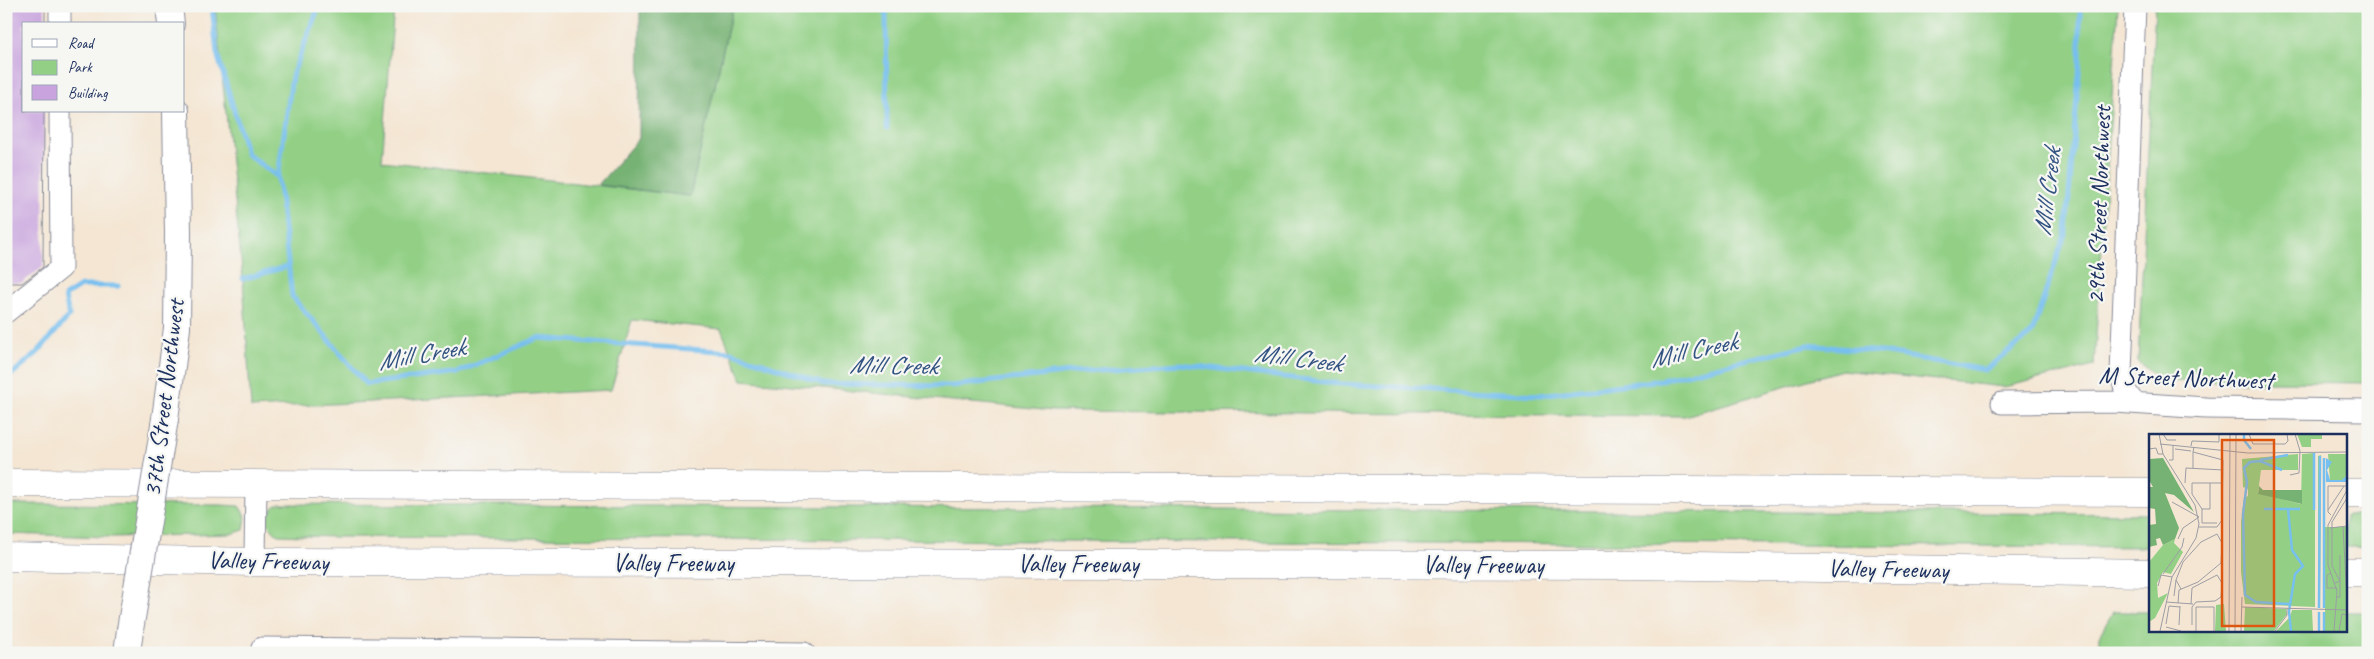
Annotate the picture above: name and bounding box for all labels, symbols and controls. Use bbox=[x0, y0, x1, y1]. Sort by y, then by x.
legend bbox=[22, 22, 185, 112]
text: Road bbox=[68, 34, 95, 53]
text: Park bbox=[68, 58, 93, 77]
text: Building bbox=[68, 84, 108, 103]
street label: 29th Street Northwest bbox=[2080, 103, 2119, 305]
water label: Mill Creek bbox=[2025, 142, 2069, 237]
street label: 37th Street Northwest bbox=[136, 295, 192, 498]
water label: Mill Creek bbox=[1647, 324, 1743, 375]
water label: Mill Creek bbox=[375, 329, 471, 378]
water label: Mill Creek bbox=[1253, 336, 1348, 380]
water label: Mill Creek bbox=[849, 348, 941, 382]
street label: M Street Northwest bbox=[2098, 359, 2277, 397]
inset map bbox=[2149, 434, 2346, 632]
street label: Valley Freeway bbox=[207, 544, 331, 578]
street label: Valley Freeway bbox=[613, 547, 736, 579]
street label: Valley Freeway bbox=[1018, 548, 1141, 580]
street label: Valley Freeway bbox=[1423, 549, 1546, 581]
street label: Valley Freeway bbox=[1827, 552, 1951, 586]

